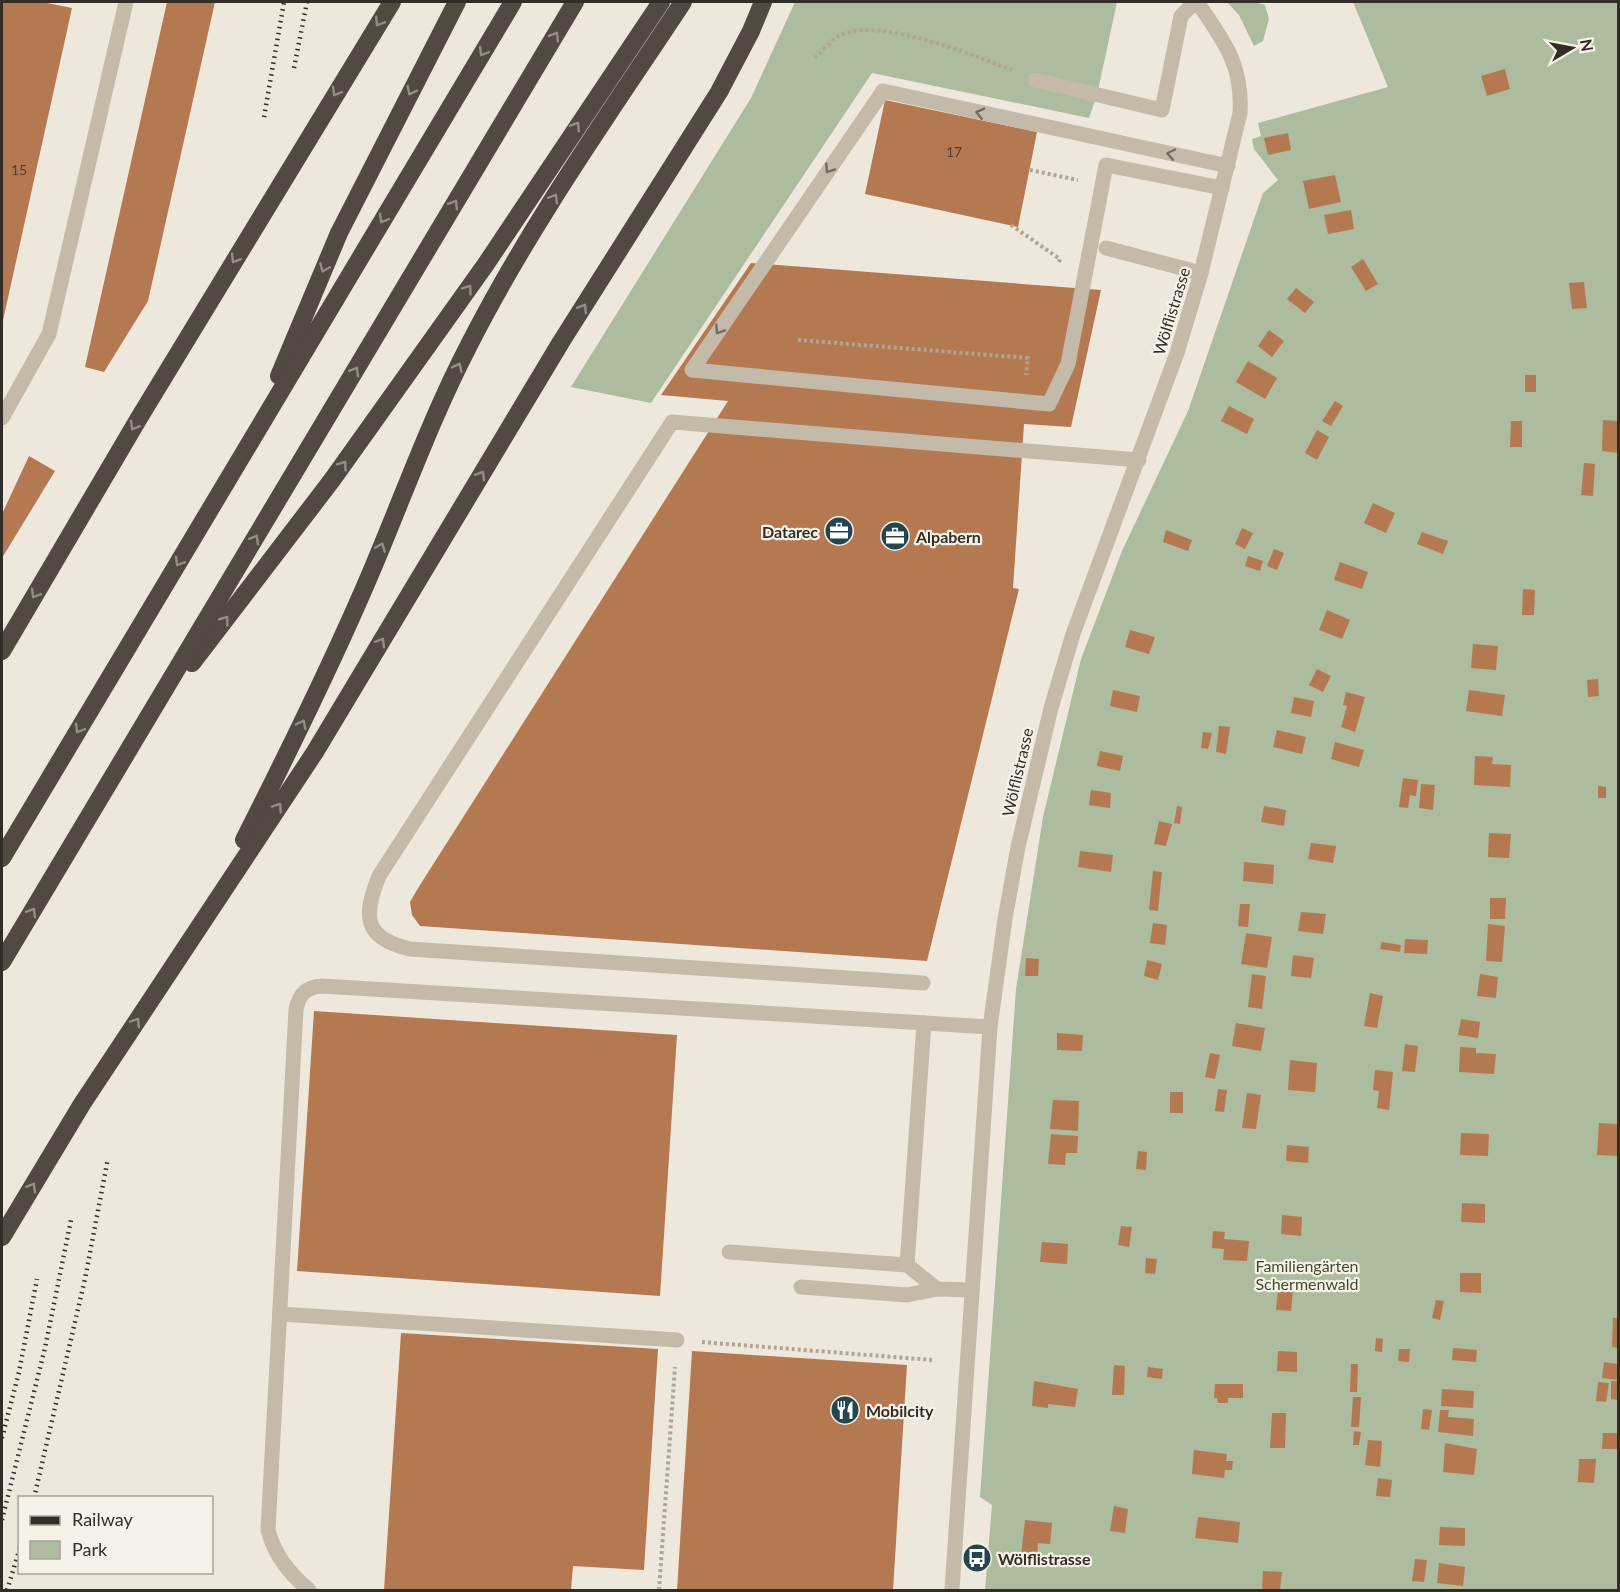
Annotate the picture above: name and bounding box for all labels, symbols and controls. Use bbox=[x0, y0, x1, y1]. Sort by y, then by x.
one-way arrow bbox=[375, 15, 386, 26]
north arrow bbox=[1542, 18, 1602, 78]
one-way arrow bbox=[547, 32, 559, 42]
text: N bbox=[1577, 38, 1598, 53]
one-way arrow bbox=[479, 46, 491, 56]
one-way arrow bbox=[407, 85, 418, 95]
one-way arrow bbox=[331, 86, 343, 96]
one-way arrow bbox=[976, 107, 986, 120]
one-way arrow bbox=[569, 122, 580, 133]
house number: 17 bbox=[946, 143, 962, 160]
one-way arrow bbox=[1166, 149, 1176, 162]
house number: 15 bbox=[11, 161, 27, 178]
one-way arrow bbox=[825, 162, 836, 173]
one-way arrow bbox=[547, 194, 559, 204]
one-way arrow bbox=[447, 200, 459, 210]
one-way arrow bbox=[379, 213, 391, 223]
one-way arrow bbox=[231, 253, 242, 263]
one-way arrow bbox=[319, 262, 331, 273]
street label: Wölflistrasse bbox=[1149, 265, 1193, 357]
one-way arrow bbox=[461, 284, 472, 295]
one-way arrow bbox=[575, 304, 587, 314]
one-way arrow bbox=[715, 323, 726, 334]
one-way arrow bbox=[450, 363, 462, 374]
one-way arrow bbox=[347, 367, 359, 377]
one-way arrow bbox=[130, 420, 142, 430]
one-way arrow bbox=[336, 460, 347, 471]
one-way arrow bbox=[474, 471, 486, 481]
office icon: Datarec bbox=[823, 515, 855, 547]
office icon: Alpabern bbox=[879, 520, 911, 552]
place label: Datarec bbox=[762, 522, 818, 541]
place label: Alpabern bbox=[915, 527, 981, 546]
one-way arrow bbox=[248, 535, 259, 545]
one-way arrow bbox=[374, 542, 387, 552]
one-way arrow bbox=[174, 556, 186, 566]
one-way arrow bbox=[31, 588, 42, 598]
one-way arrow bbox=[218, 616, 229, 627]
one-way arrow bbox=[374, 638, 385, 648]
one-way arrow bbox=[294, 720, 306, 731]
one-way arrow bbox=[74, 723, 86, 733]
street label: Wölflistrasse bbox=[998, 726, 1036, 818]
one-way arrow bbox=[271, 803, 282, 814]
one-way arrow bbox=[24, 908, 36, 918]
one-way arrow bbox=[128, 1018, 140, 1028]
one-way arrow bbox=[25, 1183, 36, 1193]
park label: Familiengärten Schermenwald bbox=[1255, 1256, 1359, 1293]
restaurant icon: Mobilcity bbox=[829, 1394, 861, 1426]
place label: Mobilcity bbox=[866, 1401, 934, 1420]
legend bbox=[18, 1496, 213, 1574]
text: Railway bbox=[72, 1508, 133, 1530]
text: Park bbox=[72, 1538, 108, 1560]
bus stop icon: Wölflistrasse bbox=[961, 1542, 993, 1574]
place label: Wölflistrasse bbox=[998, 1549, 1091, 1568]

